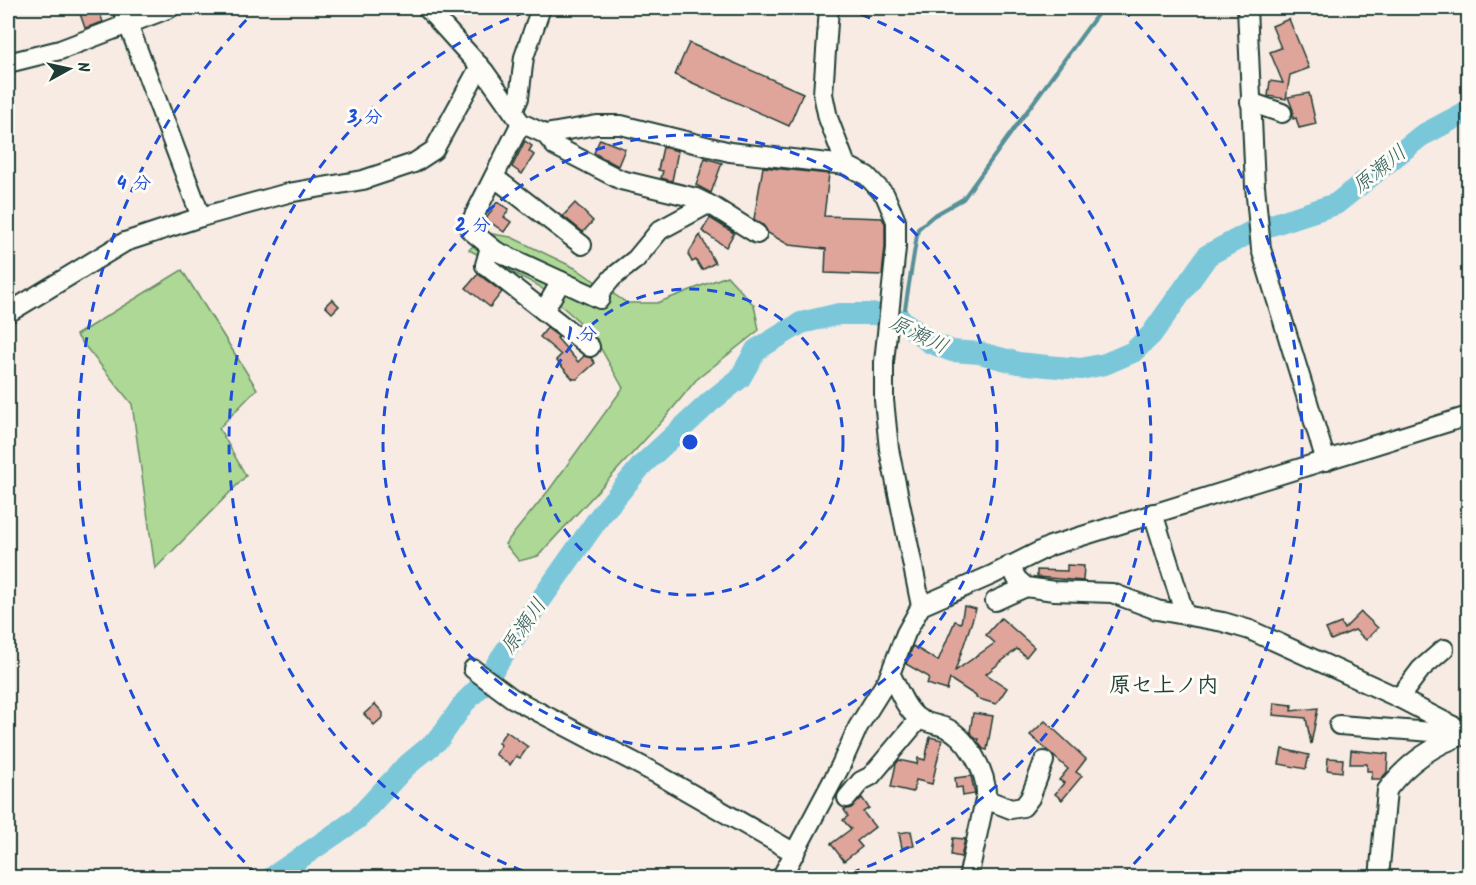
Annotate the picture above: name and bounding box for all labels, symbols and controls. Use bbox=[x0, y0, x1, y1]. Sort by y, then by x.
north arrow bbox=[39, 39, 99, 99]
text: N bbox=[69, 60, 95, 74]
text: 3 分 bbox=[347, 104, 382, 133]
water label: 原瀬川 bbox=[1345, 138, 1415, 203]
text: 4 分 bbox=[117, 170, 151, 199]
text: 2 分 bbox=[455, 212, 491, 241]
water label: 原瀬川 bbox=[883, 307, 954, 364]
text: 1 分 bbox=[567, 321, 597, 350]
centre of rings bbox=[680, 432, 700, 452]
water label: 原瀬川 bbox=[493, 592, 556, 662]
district label: 原セ上ノ内 bbox=[1109, 669, 1219, 704]

